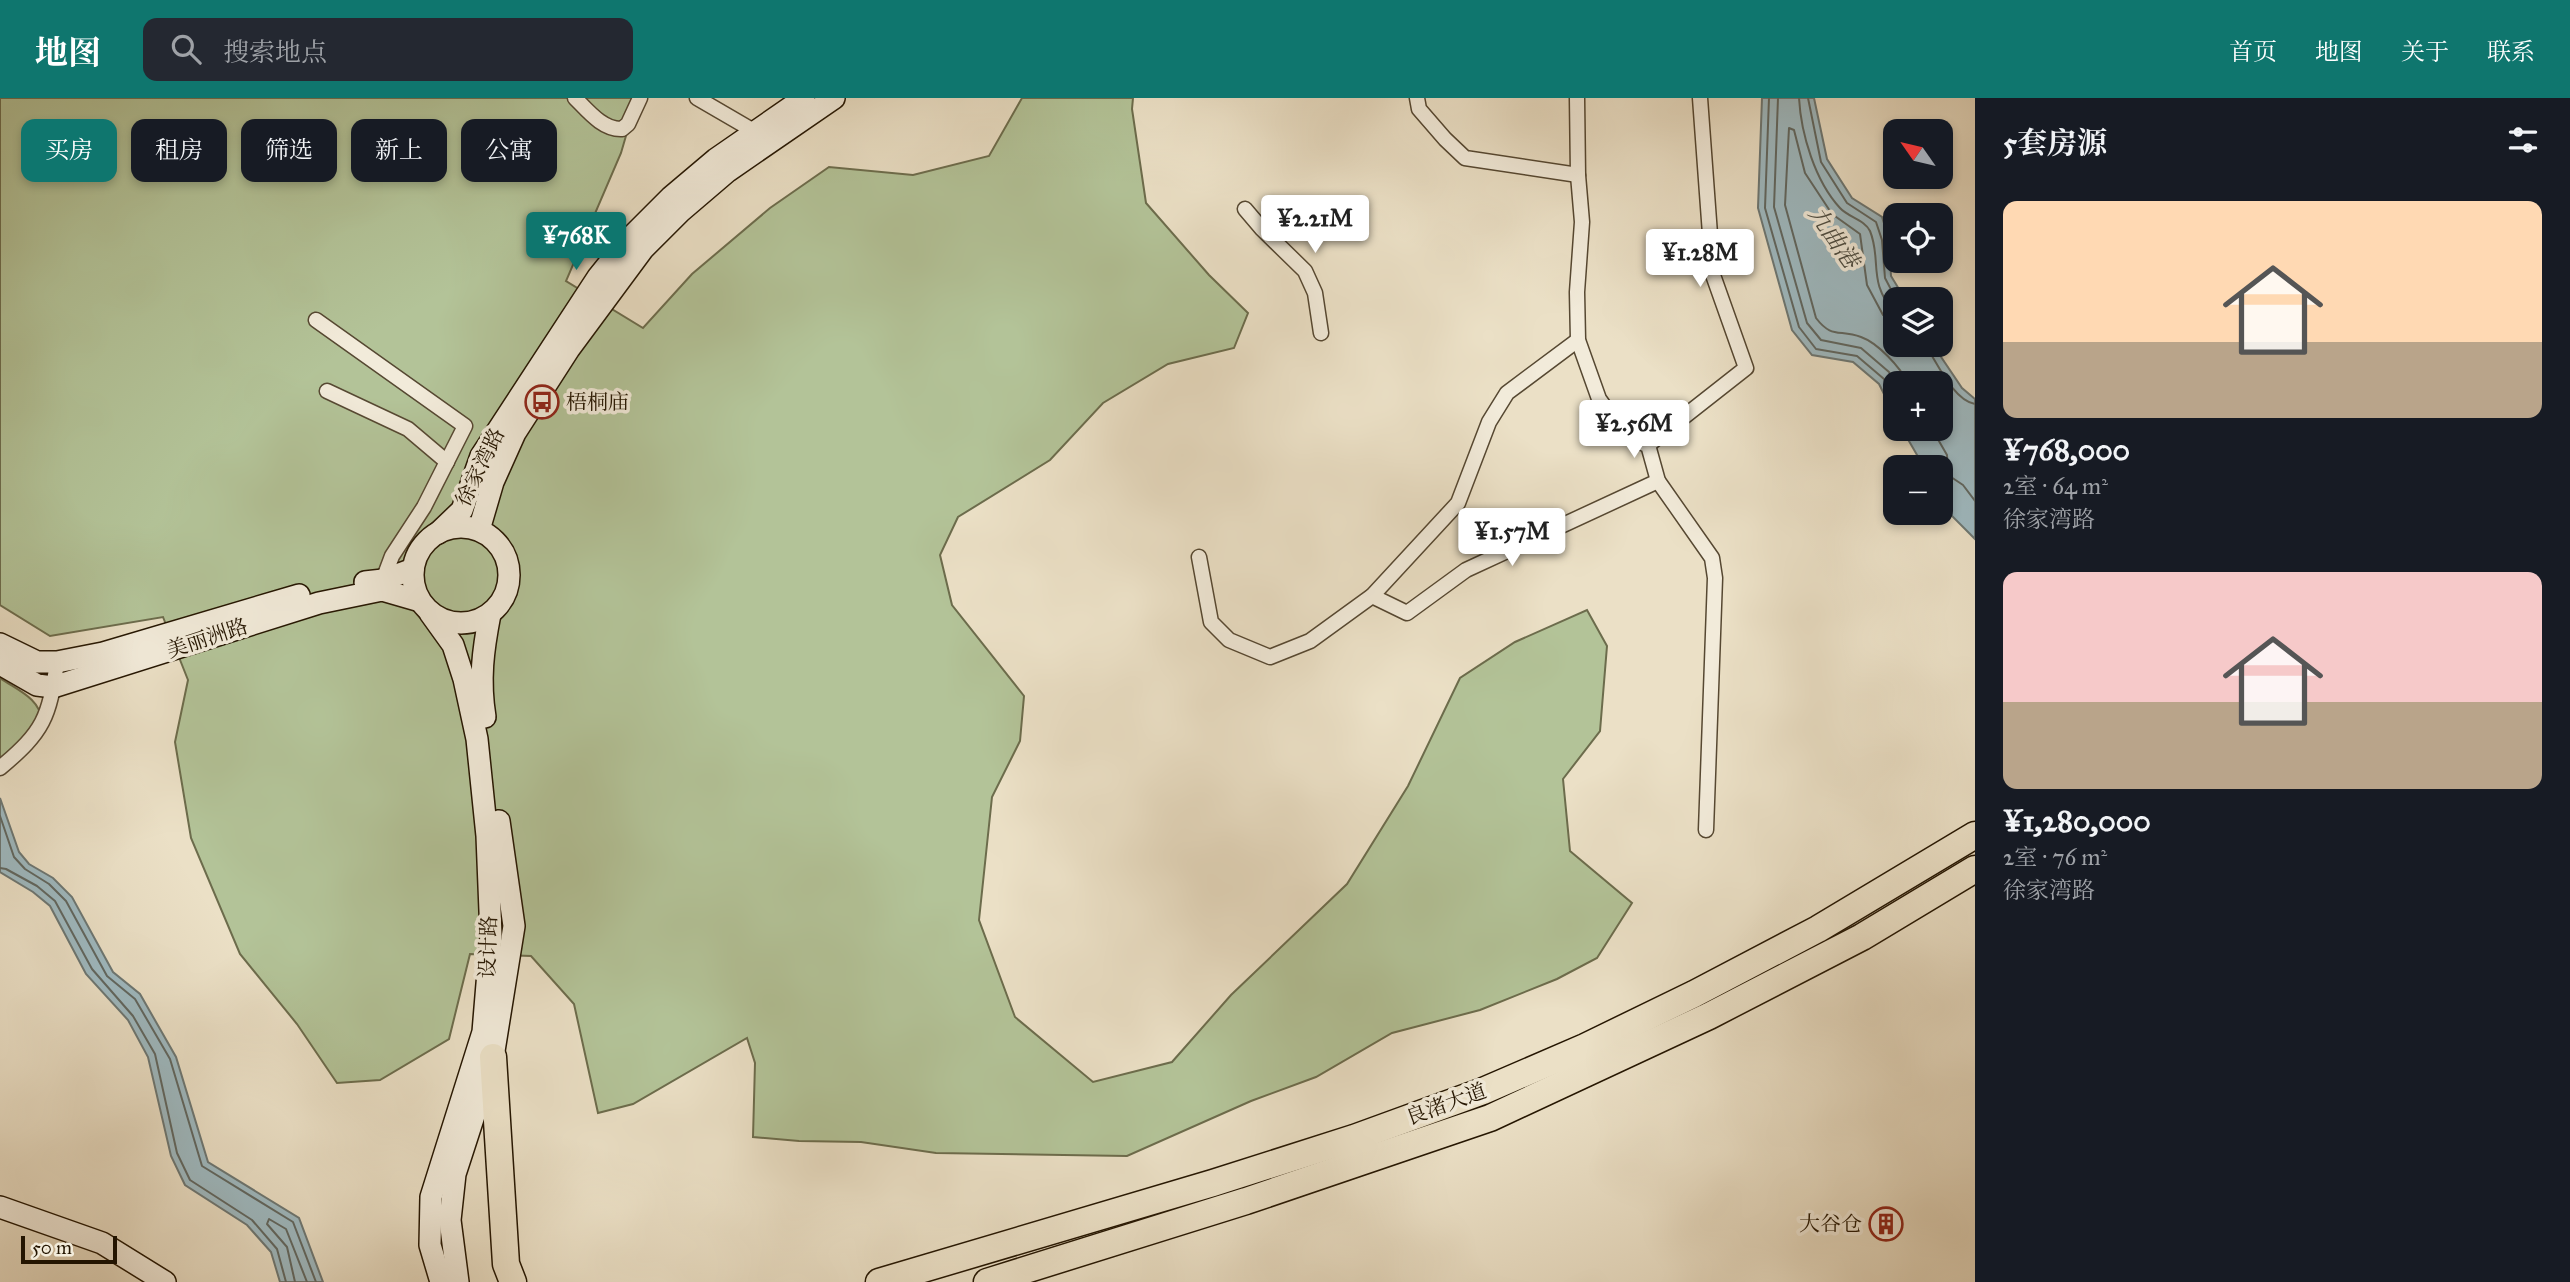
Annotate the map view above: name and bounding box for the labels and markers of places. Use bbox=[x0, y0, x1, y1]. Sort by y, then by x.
pin: ¥2.21M bbox=[1258, 195, 1372, 255]
pin: ¥768K bbox=[527, 212, 625, 272]
pin: ¥1.28M bbox=[1643, 230, 1757, 289]
bus stop icon: 梧桐庙 bbox=[523, 383, 561, 421]
place label: 梧桐庙 bbox=[566, 389, 629, 415]
pin: ¥2.56M bbox=[1577, 400, 1691, 460]
pin: ¥1.57M bbox=[1455, 508, 1569, 568]
building icon: 大谷仓 bbox=[1867, 1205, 1905, 1243]
place label: 大谷仓 bbox=[1799, 1211, 1862, 1237]

